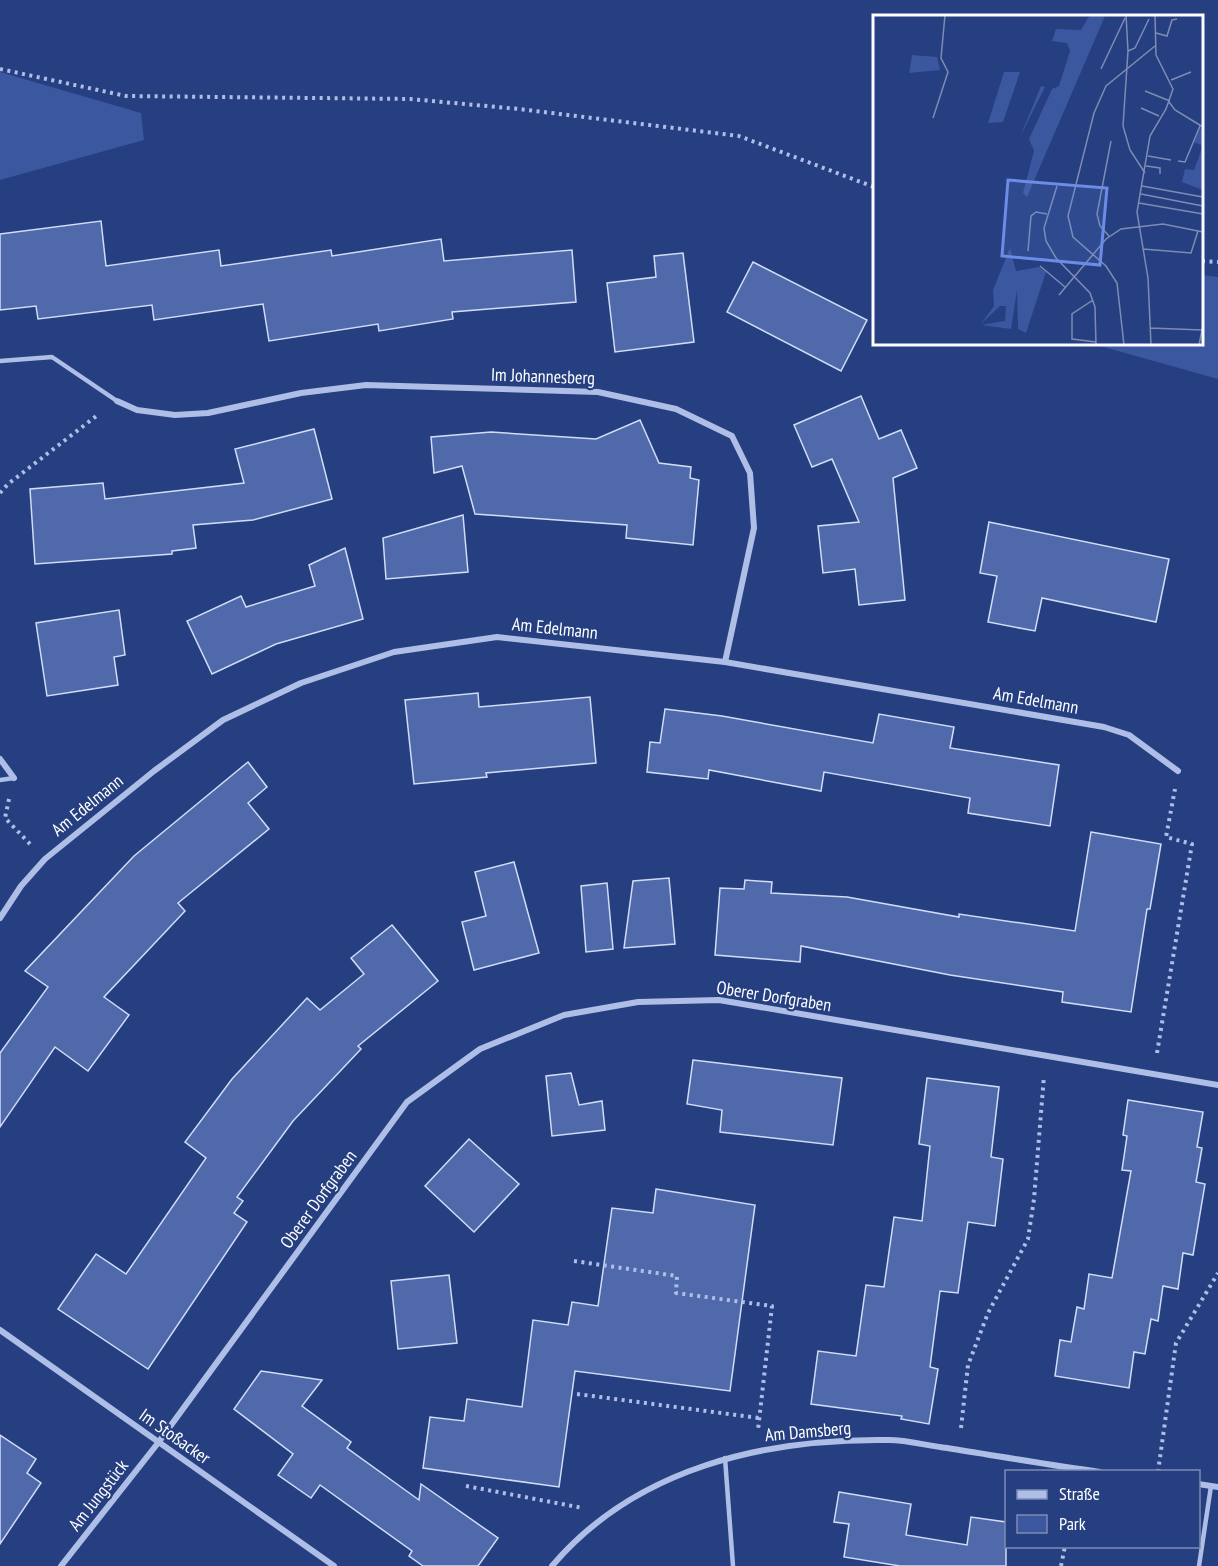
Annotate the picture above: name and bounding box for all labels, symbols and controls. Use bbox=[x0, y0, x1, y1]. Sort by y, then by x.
inset map bbox=[873, 15, 1203, 345]
street label: Im Johannesberg bbox=[491, 363, 595, 389]
street label: Am Edelmann bbox=[511, 612, 599, 644]
street label: Am Edelmann bbox=[992, 681, 1080, 719]
street label: Am Edelmann bbox=[46, 769, 128, 841]
street label: Oberer Dorfgraben bbox=[715, 976, 833, 1016]
street label: Oberer Dorfgraben bbox=[275, 1145, 361, 1253]
street label: Im Stoßacker bbox=[135, 1403, 215, 1469]
street label: Am Damsberg bbox=[764, 1416, 852, 1446]
street label: Am Jungstück bbox=[63, 1455, 133, 1535]
legend bbox=[1005, 1470, 1200, 1548]
text: Straße bbox=[1059, 1482, 1100, 1505]
text: Park bbox=[1059, 1512, 1086, 1535]

